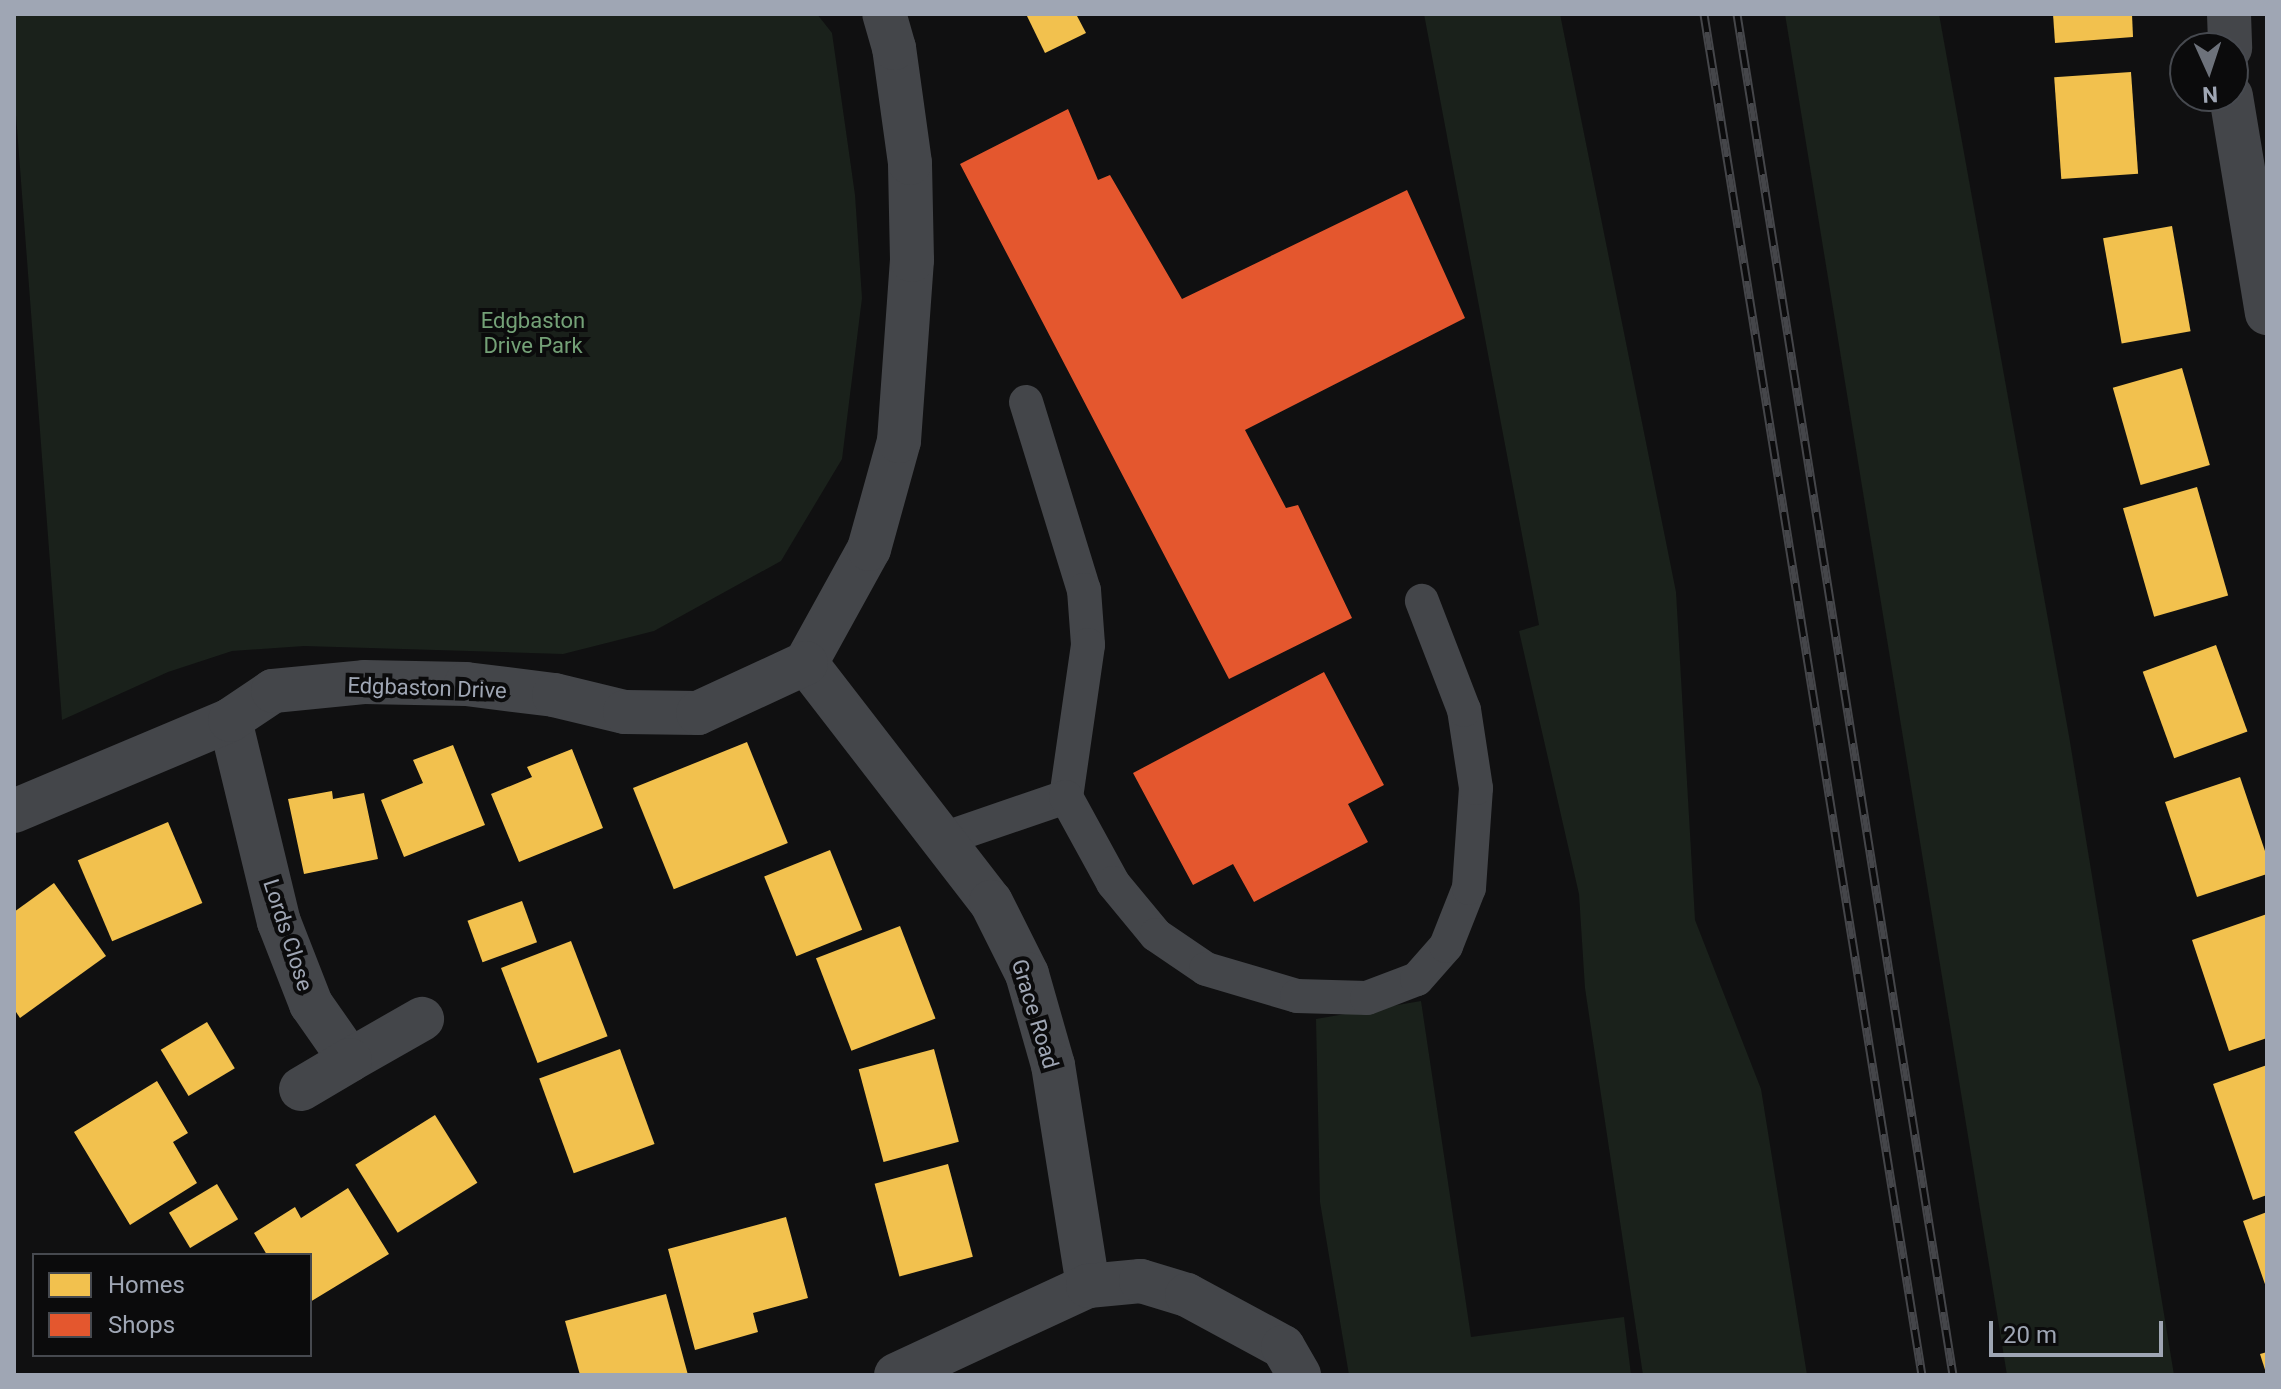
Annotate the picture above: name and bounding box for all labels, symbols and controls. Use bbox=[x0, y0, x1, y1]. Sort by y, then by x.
north arrow bbox=[2169, 32, 2249, 112]
text: N bbox=[2202, 82, 2219, 107]
park label: Edgbaston Drive Park bbox=[481, 307, 585, 358]
street label: Edgbaston Drive bbox=[347, 672, 507, 704]
street label: Lords Close bbox=[258, 876, 318, 994]
street label: Grace Road bbox=[1006, 956, 1064, 1072]
legend bbox=[32, 1253, 312, 1357]
text: Homes bbox=[108, 1271, 185, 1299]
scale bar bbox=[1993, 1305, 2167, 1355]
text: Shops bbox=[108, 1311, 175, 1339]
text: 20 m bbox=[2003, 1321, 2057, 1349]

